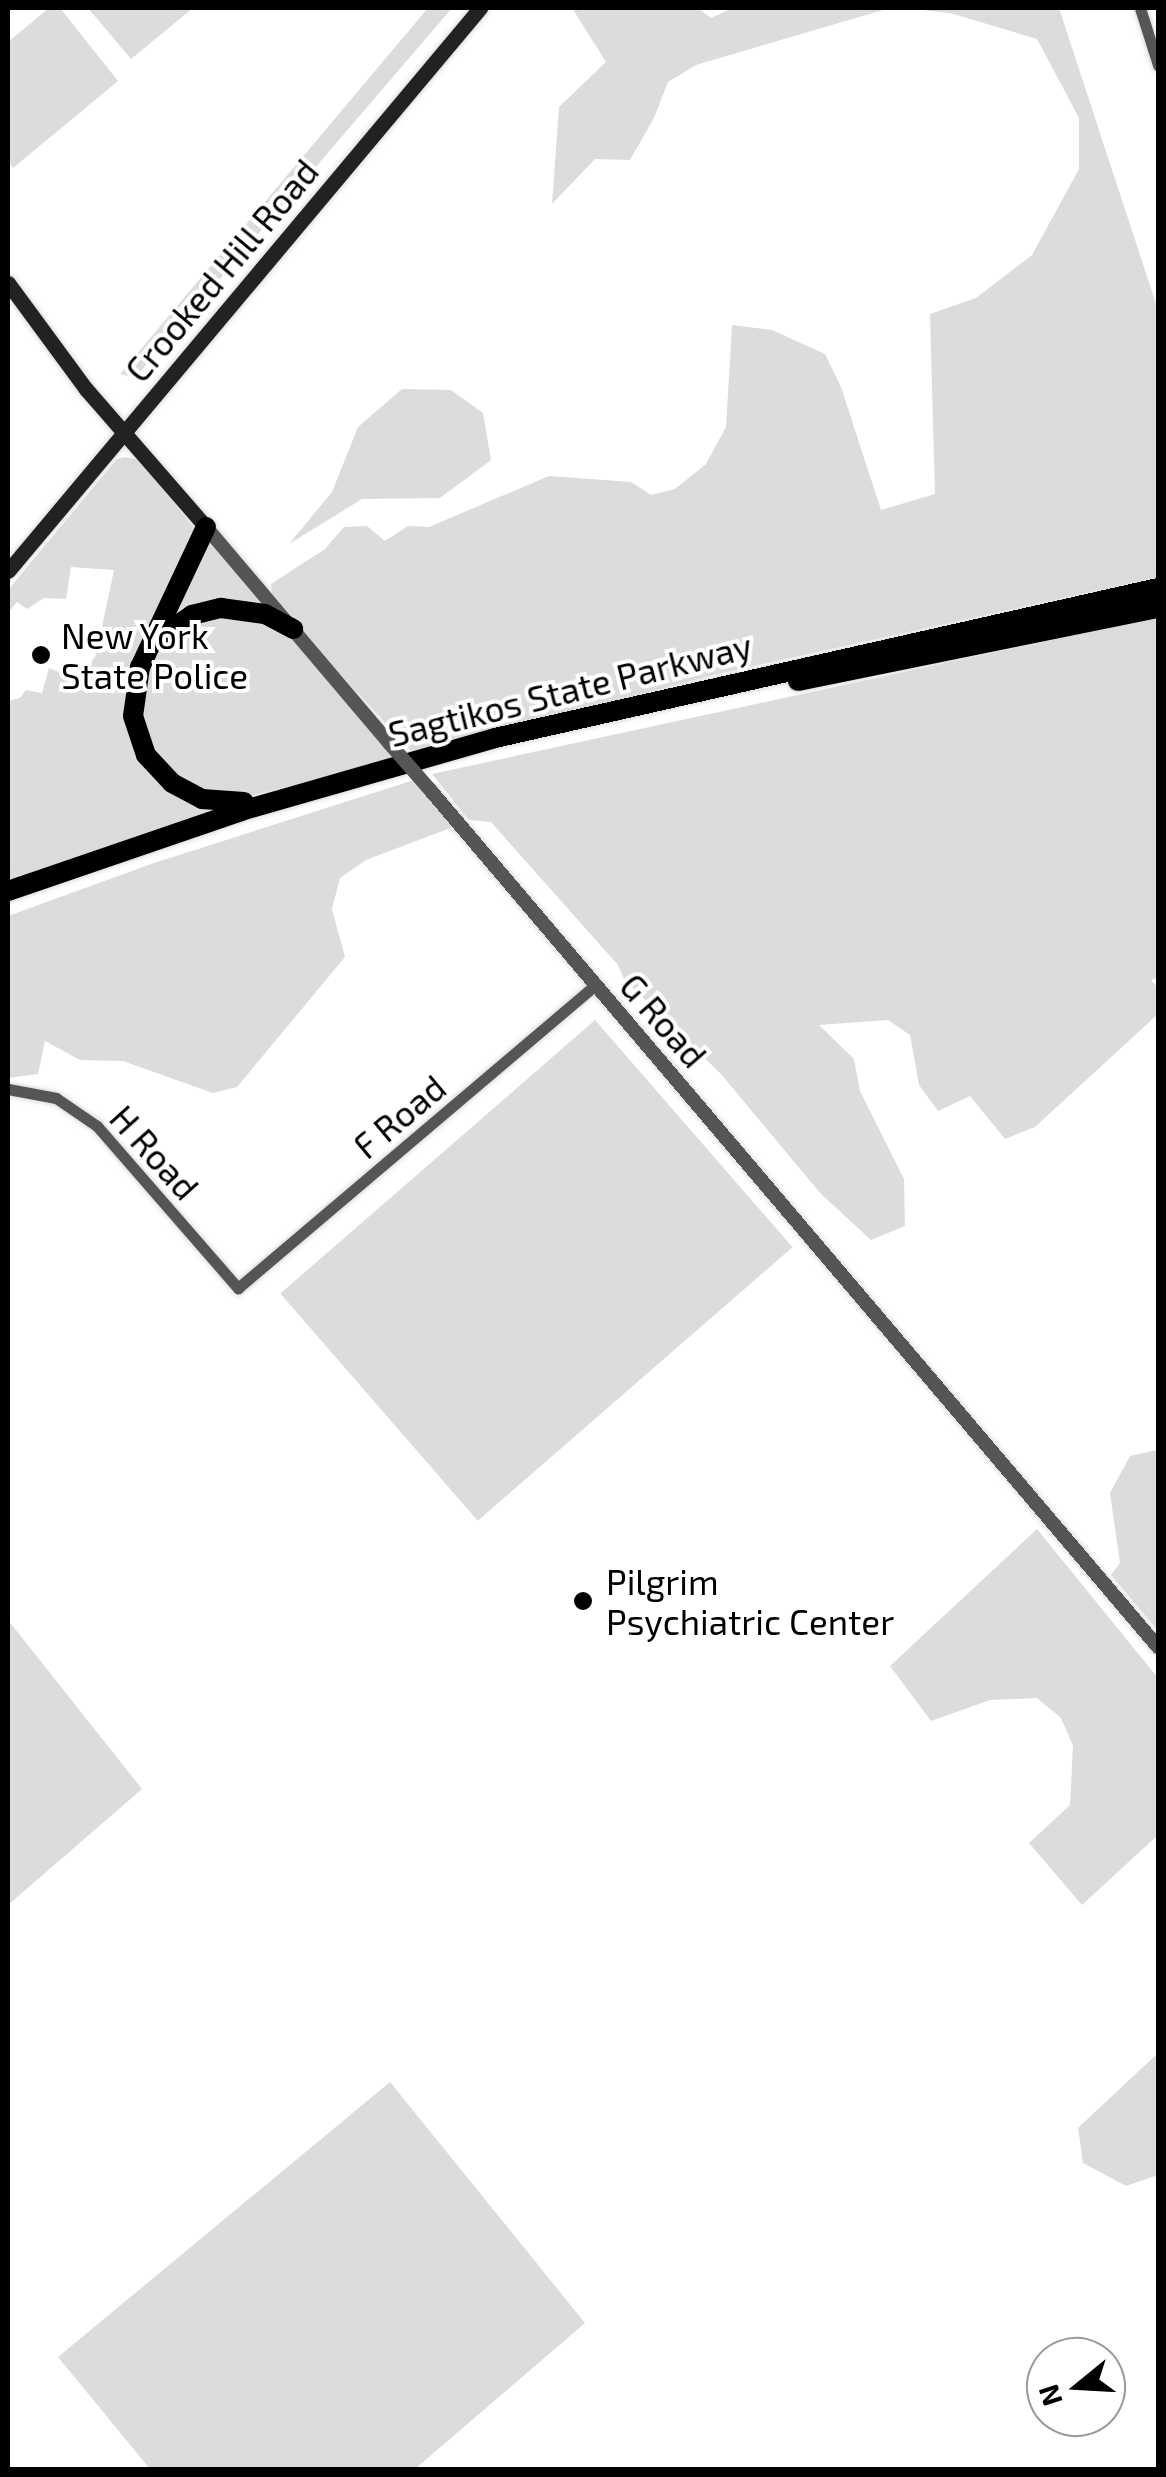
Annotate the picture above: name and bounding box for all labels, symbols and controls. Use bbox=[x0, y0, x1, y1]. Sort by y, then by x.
street label: Crooked Hill Road bbox=[115, 150, 327, 390]
place label: New York State Police bbox=[61, 614, 248, 696]
street label: Sagtikos State Parkway bbox=[384, 623, 756, 755]
marker: New York State Police bbox=[30, 644, 52, 666]
street label: G Road bbox=[612, 965, 716, 1075]
street label: F Road bbox=[344, 1065, 454, 1167]
street label: H Road bbox=[102, 1096, 208, 1208]
place label: Pilgrim Psychiatric Center bbox=[606, 1560, 894, 1642]
marker: Pilgrim Psychiatric Center bbox=[570, 1588, 596, 1614]
north arrow bbox=[1026, 2337, 1126, 2437]
text: N bbox=[1030, 2381, 1069, 2411]

